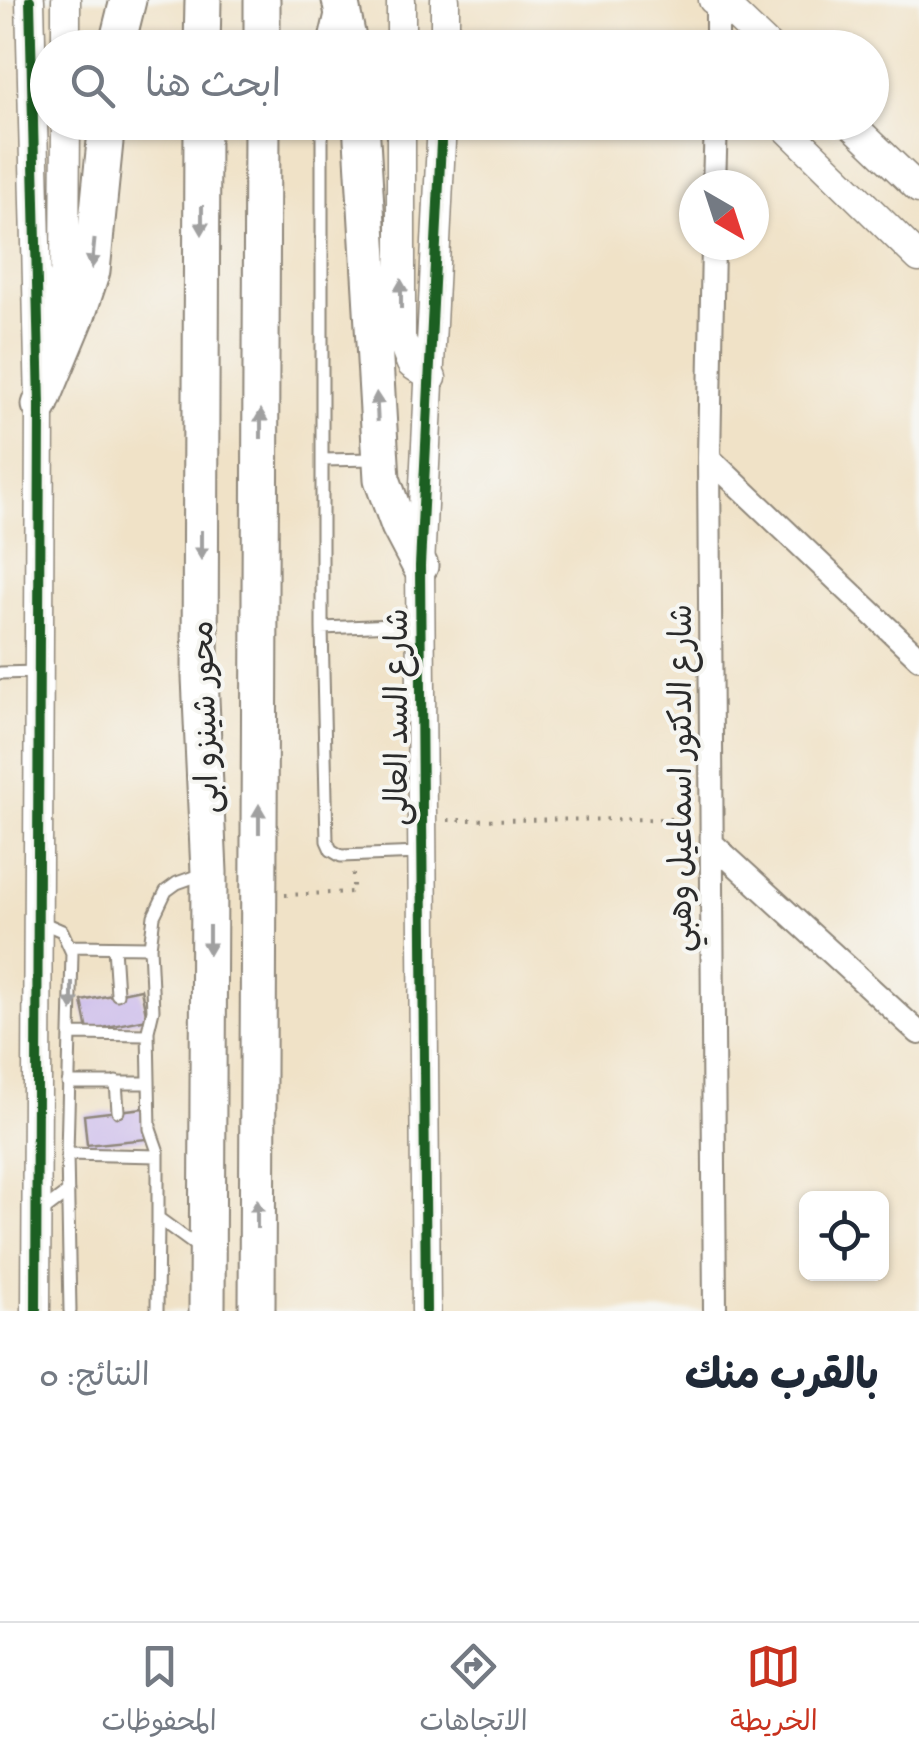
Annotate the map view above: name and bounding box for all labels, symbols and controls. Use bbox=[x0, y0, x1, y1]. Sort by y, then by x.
search box bbox=[30, 30, 889, 140]
icon: search bbox=[65, 58, 120, 113]
text: ابحث هنا bbox=[145, 67, 281, 111]
north arrow bbox=[679, 170, 769, 260]
one-way arrow bbox=[194, 204, 210, 236]
one-way arrow bbox=[85, 239, 101, 271]
one-way arrow bbox=[393, 277, 409, 309]
one-way arrow bbox=[369, 390, 385, 422]
one-way arrow bbox=[253, 407, 269, 439]
one-way arrow bbox=[192, 529, 208, 561]
street label: شارع الدكتور اسماعيل وهبي bbox=[666, 604, 708, 952]
street label: شارع السد العالى bbox=[382, 608, 420, 826]
street label: محور شينزو ابى bbox=[187, 620, 231, 814]
one-way arrow bbox=[251, 802, 267, 834]
one-way arrow bbox=[200, 924, 216, 956]
one-way arrow bbox=[64, 981, 80, 1013]
map controls bbox=[799, 1191, 889, 1281]
button: locate bbox=[799, 1191, 889, 1281]
one-way arrow bbox=[249, 1197, 265, 1229]
text: بالقرب منك bbox=[685, 1356, 879, 1405]
text: النتائج: 0 bbox=[40, 1360, 150, 1398]
tab: المحفوظات bbox=[101, 1639, 217, 1745]
tab: الاتجاهات bbox=[419, 1639, 528, 1745]
tab: الخريطة bbox=[730, 1639, 818, 1745]

